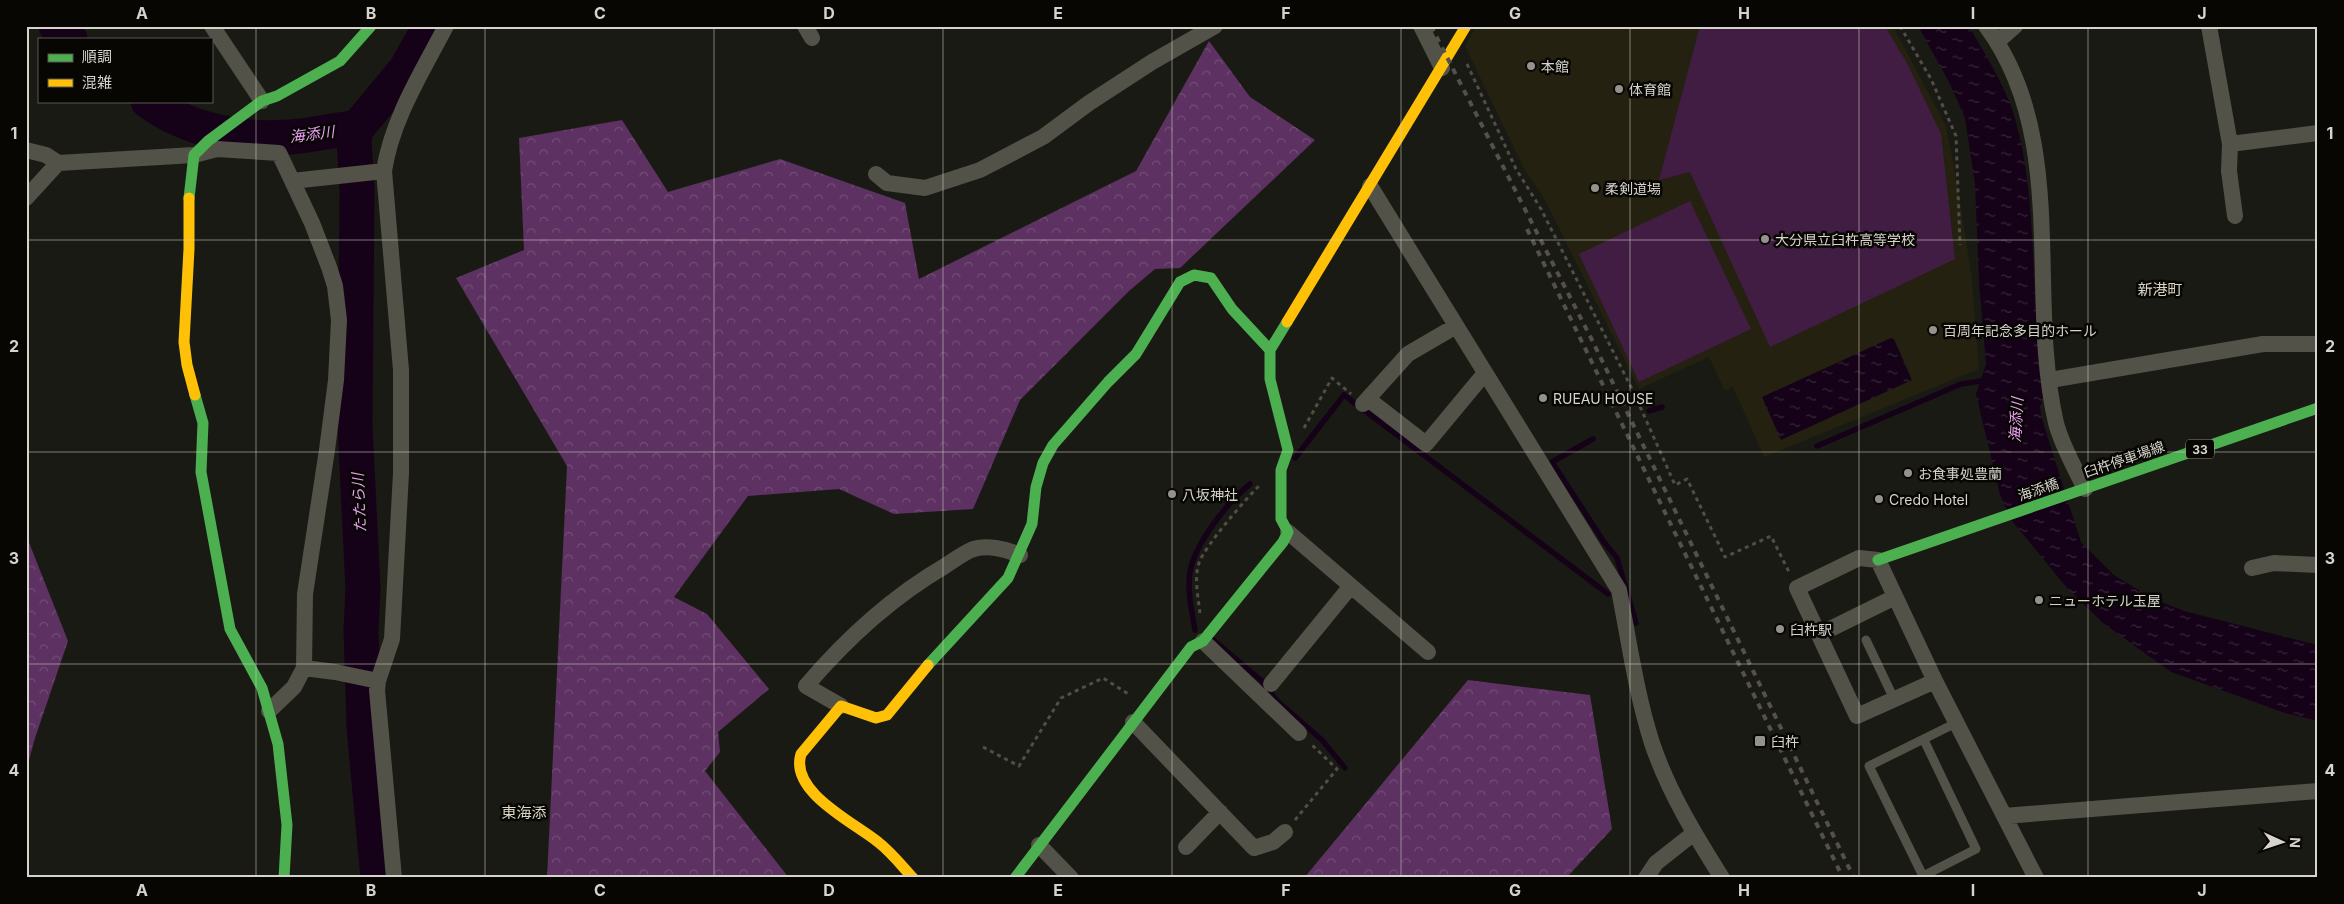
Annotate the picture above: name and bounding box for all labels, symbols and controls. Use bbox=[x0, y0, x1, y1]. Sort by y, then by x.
text: A bbox=[136, 3, 148, 23]
text: B bbox=[366, 3, 376, 23]
text: C bbox=[594, 3, 606, 23]
text: D bbox=[823, 3, 835, 23]
text: E bbox=[1053, 3, 1063, 23]
text: F bbox=[1281, 3, 1291, 23]
text: G bbox=[1509, 3, 1521, 23]
text: H bbox=[1738, 3, 1750, 23]
text: I bbox=[1971, 3, 1975, 23]
text: J bbox=[2197, 3, 2207, 23]
legend bbox=[38, 38, 212, 102]
text: 順調 bbox=[82, 47, 112, 66]
place label: 本館 bbox=[1541, 58, 1569, 75]
marker: 本館 bbox=[1525, 60, 1537, 72]
text: 混雑 bbox=[82, 73, 112, 92]
place label: 体育館 bbox=[1629, 81, 1671, 98]
marker: 体育館 bbox=[1613, 83, 1625, 95]
water label: 海添川 bbox=[289, 122, 337, 146]
text: 1 bbox=[11, 123, 17, 143]
text: 1 bbox=[2327, 123, 2333, 143]
place label: 柔剣道場 bbox=[1605, 180, 1661, 197]
marker: 柔剣道場 bbox=[1589, 182, 1601, 194]
place label: 大分県立臼杵高等学校 bbox=[1775, 231, 1915, 248]
marker: 大分県立臼杵高等学校 bbox=[1759, 233, 1771, 245]
district label: 新港町 bbox=[2137, 280, 2183, 299]
place label: 百周年記念多目的ホール bbox=[1943, 322, 2097, 339]
marker: 百周年記念多目的ホール bbox=[1927, 324, 1939, 336]
text: 2 bbox=[9, 336, 19, 356]
text: 2 bbox=[2325, 336, 2335, 356]
place label: RUEAU HOUSE bbox=[1553, 390, 1654, 407]
marker: RUEAU HOUSE bbox=[1537, 392, 1549, 404]
water label: 海添川 bbox=[2005, 395, 2027, 443]
street label: 臼杵停車場線 bbox=[2082, 437, 2166, 481]
road number: 33 bbox=[2186, 439, 2214, 458]
place label: お食事処豊蘭 bbox=[1918, 465, 2002, 482]
marker: お食事処豊蘭 bbox=[1902, 467, 1914, 479]
water label: たたら川 bbox=[348, 471, 370, 533]
street label: 海添橋 bbox=[2015, 474, 2061, 504]
place label: 八坂神社 bbox=[1182, 486, 1238, 503]
marker: 八坂神社 bbox=[1166, 488, 1178, 500]
place label: Credo Hotel bbox=[1889, 491, 1968, 508]
marker: Credo Hotel bbox=[1873, 493, 1885, 505]
text: 3 bbox=[9, 548, 19, 568]
text: 3 bbox=[2325, 548, 2335, 568]
place label: ニューホテル玉屋 bbox=[2049, 592, 2161, 609]
marker: ニューホテル玉屋 bbox=[2033, 594, 2045, 606]
place label: 臼杵駅 bbox=[1790, 621, 1832, 638]
marker: 臼杵駅 bbox=[1774, 623, 1786, 635]
place label: 臼杵 bbox=[1771, 733, 1799, 750]
marker: 臼杵 bbox=[1753, 734, 1767, 748]
text: 4 bbox=[9, 760, 20, 780]
text: 4 bbox=[2325, 760, 2336, 780]
district label: 東海添 bbox=[501, 803, 547, 822]
north arrow bbox=[2256, 816, 2306, 866]
text: N bbox=[2287, 837, 2304, 848]
text: A bbox=[136, 880, 148, 900]
text: B bbox=[366, 880, 376, 900]
text: C bbox=[594, 880, 606, 900]
text: D bbox=[823, 880, 835, 900]
text: E bbox=[1053, 880, 1063, 900]
text: F bbox=[1281, 880, 1291, 900]
text: G bbox=[1509, 880, 1521, 900]
text: H bbox=[1738, 880, 1750, 900]
text: I bbox=[1971, 880, 1975, 900]
text: J bbox=[2197, 880, 2207, 900]

